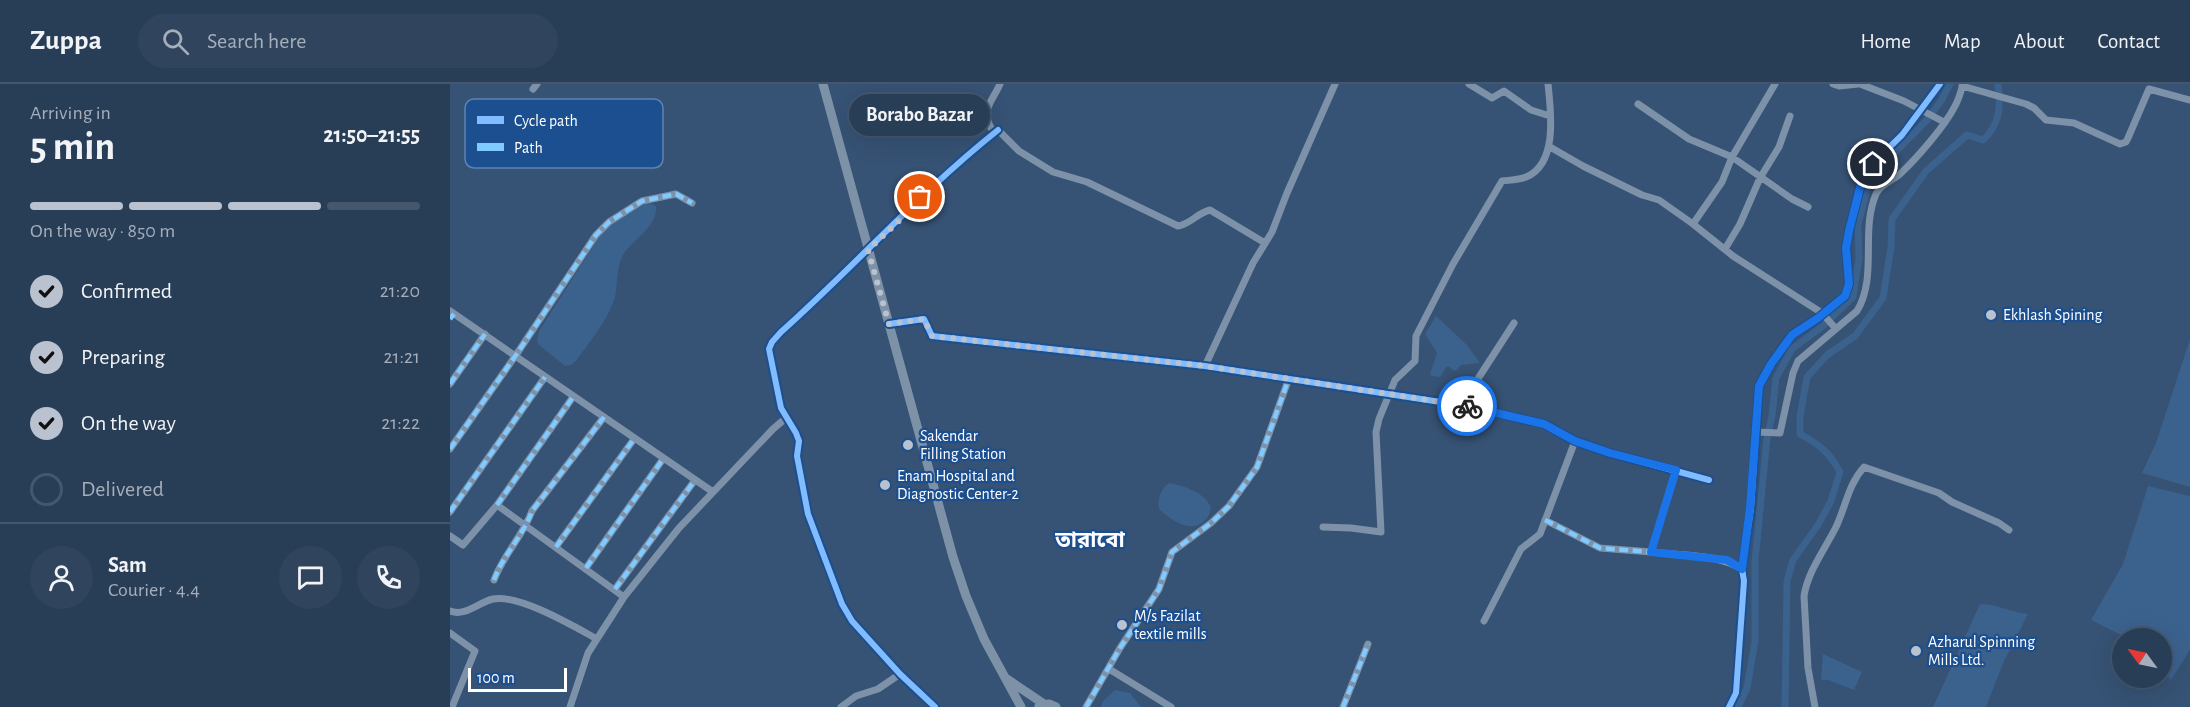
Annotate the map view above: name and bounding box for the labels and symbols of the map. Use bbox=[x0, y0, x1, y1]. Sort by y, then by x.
callout: Borabo Bazar bbox=[850, 95, 990, 137]
legend bbox=[465, 99, 663, 168]
text: Cycle path bbox=[514, 113, 578, 130]
pin bbox=[1847, 138, 1898, 189]
text: Path bbox=[514, 140, 543, 156]
pin bbox=[894, 171, 945, 222]
place label: Ekhlash Spining bbox=[2003, 307, 2102, 323]
marker: Ekhlash Spining bbox=[1984, 308, 1998, 322]
courier bbox=[1437, 376, 1497, 436]
place label: Sakendar Filling Station bbox=[920, 428, 1006, 462]
marker: Sakendar Filling Station bbox=[901, 438, 915, 452]
place label: Enam Hospital and Diagnostic Center-2 bbox=[897, 468, 1019, 502]
marker: Enam Hospital and Diagnostic Center-2 bbox=[878, 478, 892, 492]
district label: তারাবো bbox=[1054, 529, 1125, 551]
place label: M/s Fazilat textile mills bbox=[1134, 608, 1207, 642]
marker: M/s Fazilat textile mills bbox=[1115, 618, 1129, 632]
north arrow bbox=[2112, 628, 2172, 688]
place label: Azharul Spinning Mills Ltd. bbox=[1928, 634, 2035, 668]
marker: Azharul Spinning Mills Ltd. bbox=[1909, 644, 1923, 658]
scale bar bbox=[468, 665, 567, 692]

